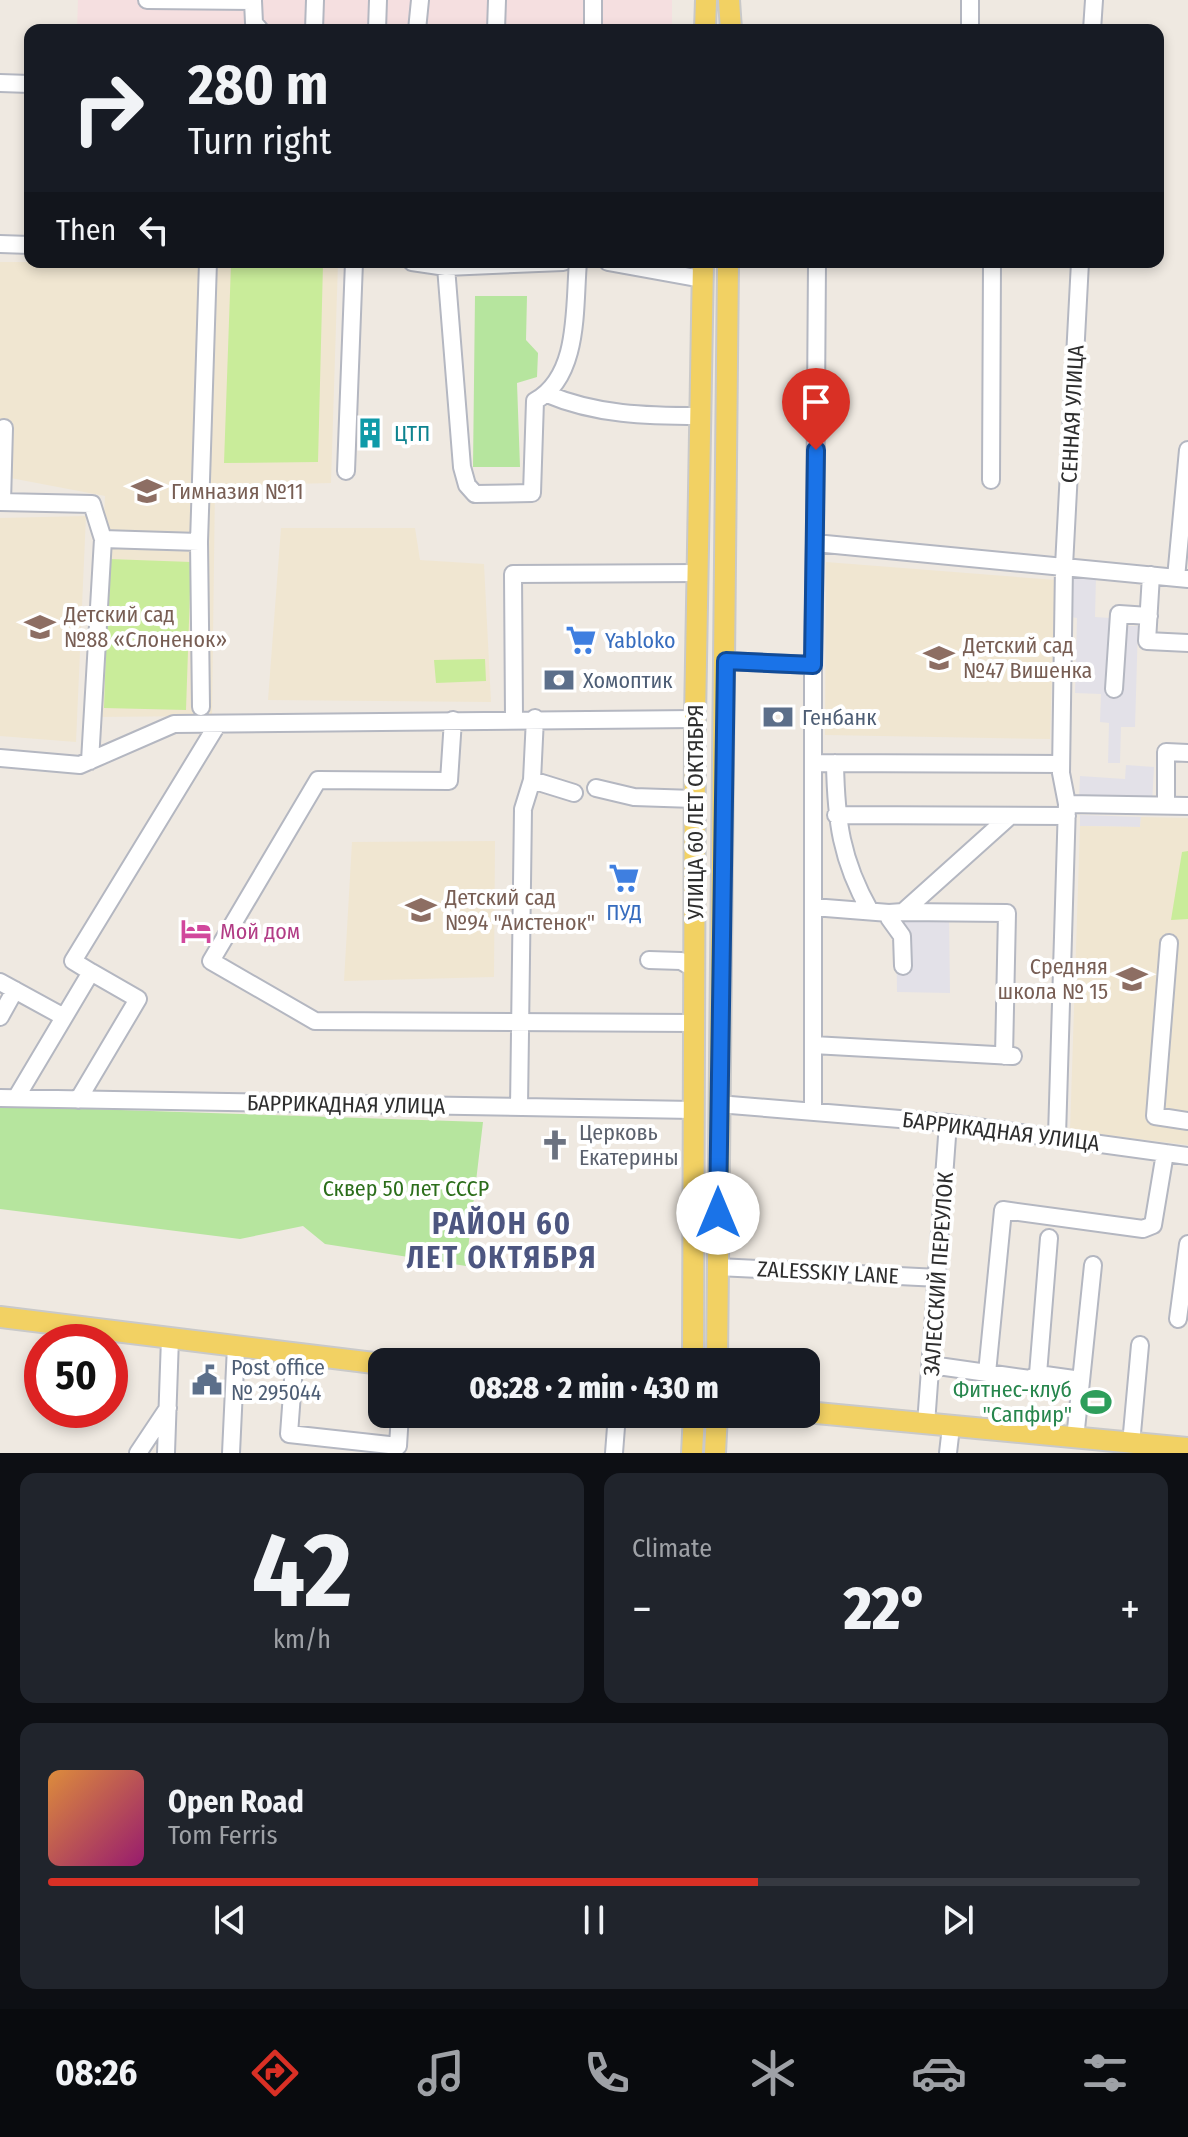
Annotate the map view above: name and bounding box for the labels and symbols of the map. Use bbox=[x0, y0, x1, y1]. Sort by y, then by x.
street label: СЕННАЯ УЛИЦА bbox=[1055, 344, 1090, 484]
pin bbox=[782, 368, 850, 450]
building icon: ЦТП bbox=[353, 416, 387, 450]
place label: ЦТП bbox=[394, 420, 430, 447]
school or university icon: Гимназия №11 bbox=[130, 474, 164, 508]
place label: Гимназия №11 bbox=[171, 478, 304, 505]
place label: Детский сад №88 «Слоненок» bbox=[63, 601, 227, 653]
school or university icon: Детский сад №88 «Слоненок» bbox=[23, 610, 57, 644]
supermarket icon: Yabloko bbox=[564, 623, 598, 657]
place label: Yabloko bbox=[605, 627, 676, 654]
place label: Детский сад №47 Вишенка bbox=[962, 632, 1092, 684]
school or university icon: Детский сад №47 Вишенка bbox=[922, 641, 956, 675]
bank icon: Хомоптик bbox=[542, 663, 576, 697]
place label: Хомоптик bbox=[583, 667, 673, 694]
bank icon: Генбанк bbox=[761, 700, 795, 734]
street label: УЛИЦА 60 ЛЕТ ОКТЯБРЯ bbox=[682, 704, 709, 921]
place label: Генбанк bbox=[802, 704, 877, 731]
supermarket icon: ПУД bbox=[607, 861, 641, 895]
place label: Детский сад №94 "Аистенок" bbox=[444, 884, 595, 936]
school or university icon: Детский сад №94 "Аистенок" bbox=[404, 893, 438, 927]
place label: ПУД bbox=[606, 899, 642, 926]
hotel icon: Мой дом bbox=[179, 914, 213, 948]
place label: Мой дом bbox=[220, 918, 300, 945]
place label: Средняя школа № 15 bbox=[998, 953, 1108, 1005]
school or university icon: Средняя школа № 15 bbox=[1115, 962, 1149, 996]
street label: БАРРИКАДНАЯ УЛИЦА bbox=[247, 1089, 446, 1120]
street label: БАРРИКАДНАЯ УЛИЦА bbox=[901, 1106, 1101, 1157]
place label: Церковь Екатерины bbox=[579, 1119, 679, 1171]
church icon: Церковь Екатерины bbox=[538, 1128, 572, 1162]
position arrow bbox=[676, 1171, 760, 1255]
street label: ЗАЛЕССКИЙ ПЕРЕУЛОК bbox=[918, 1171, 959, 1377]
park label: Сквер 50 лет СССР bbox=[323, 1175, 489, 1202]
district label: РАЙОН 60 ЛЕТ ОКТЯБРЯ bbox=[406, 1205, 598, 1276]
street label: ZALESSKIY LANE bbox=[756, 1255, 900, 1290]
speed limit sign: 50 bbox=[24, 1324, 128, 1428]
place label: Post office № 295044 bbox=[231, 1354, 325, 1406]
public building icon: Post office № 295044 bbox=[190, 1363, 224, 1397]
place label: Фитнес-клуб "Сапфир" bbox=[953, 1376, 1072, 1428]
sports icon: Фитнес-клуб "Сапфир" bbox=[1079, 1385, 1113, 1419]

